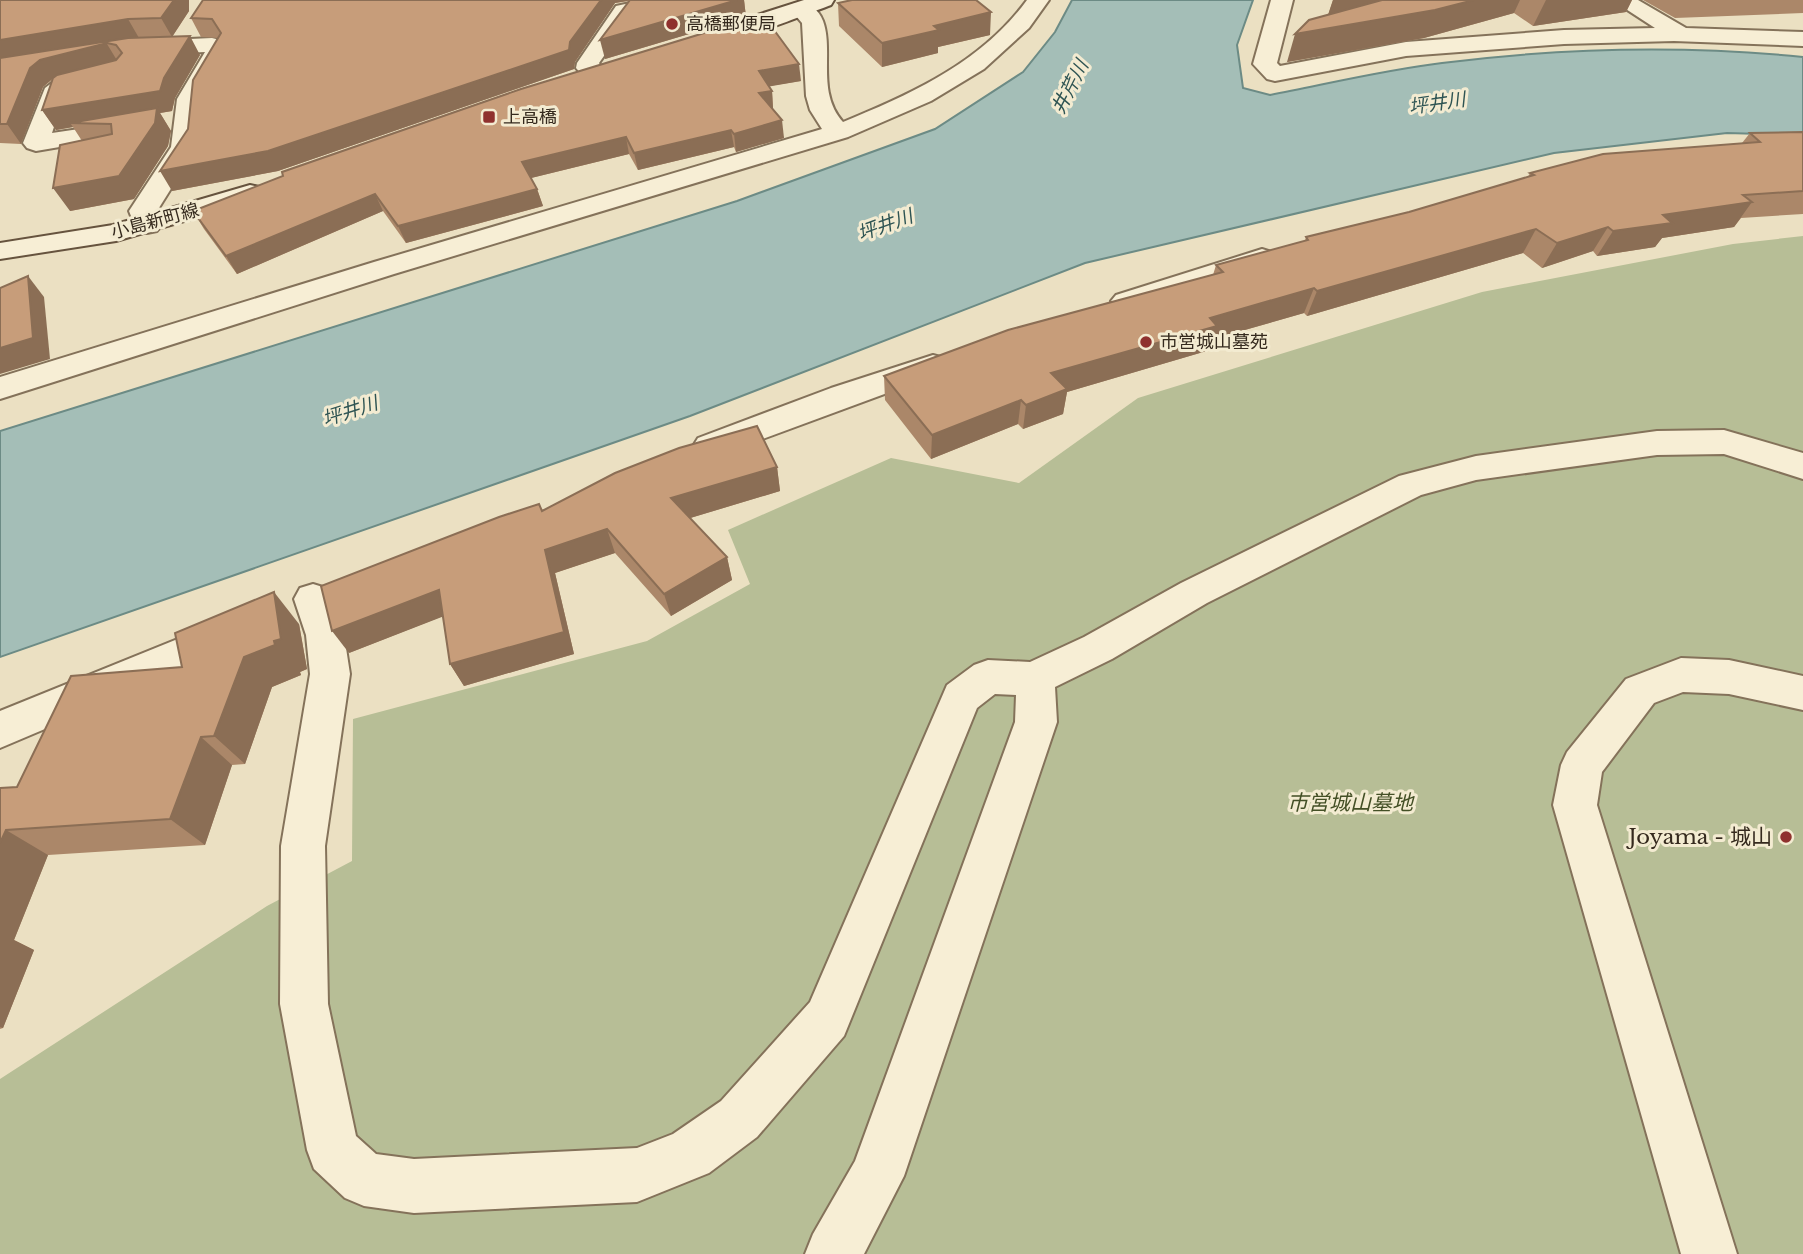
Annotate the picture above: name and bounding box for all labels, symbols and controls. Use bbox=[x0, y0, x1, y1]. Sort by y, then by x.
place label: 高橋郵便局 bbox=[686, 13, 776, 35]
marker: 高橋郵便局 bbox=[664, 16, 680, 32]
water label: 井芹川 bbox=[1047, 55, 1094, 118]
water label: 坪井川 bbox=[1407, 87, 1469, 118]
place label: 上高橋 bbox=[503, 106, 557, 128]
marker: 上高橋 bbox=[481, 109, 497, 125]
street label: 小島新町線 bbox=[109, 199, 201, 243]
water label: 坪井川 bbox=[854, 204, 918, 246]
place label: 市営城山墓苑 bbox=[1160, 331, 1268, 353]
marker: 市営城山墓苑 bbox=[1138, 334, 1154, 350]
water label: 坪井川 bbox=[319, 391, 383, 431]
park label: 市営城山墓地 bbox=[1287, 790, 1415, 816]
place label: Joyama - 城山 bbox=[1625, 824, 1772, 850]
marker: Joyama - 城山 bbox=[1778, 829, 1794, 845]

